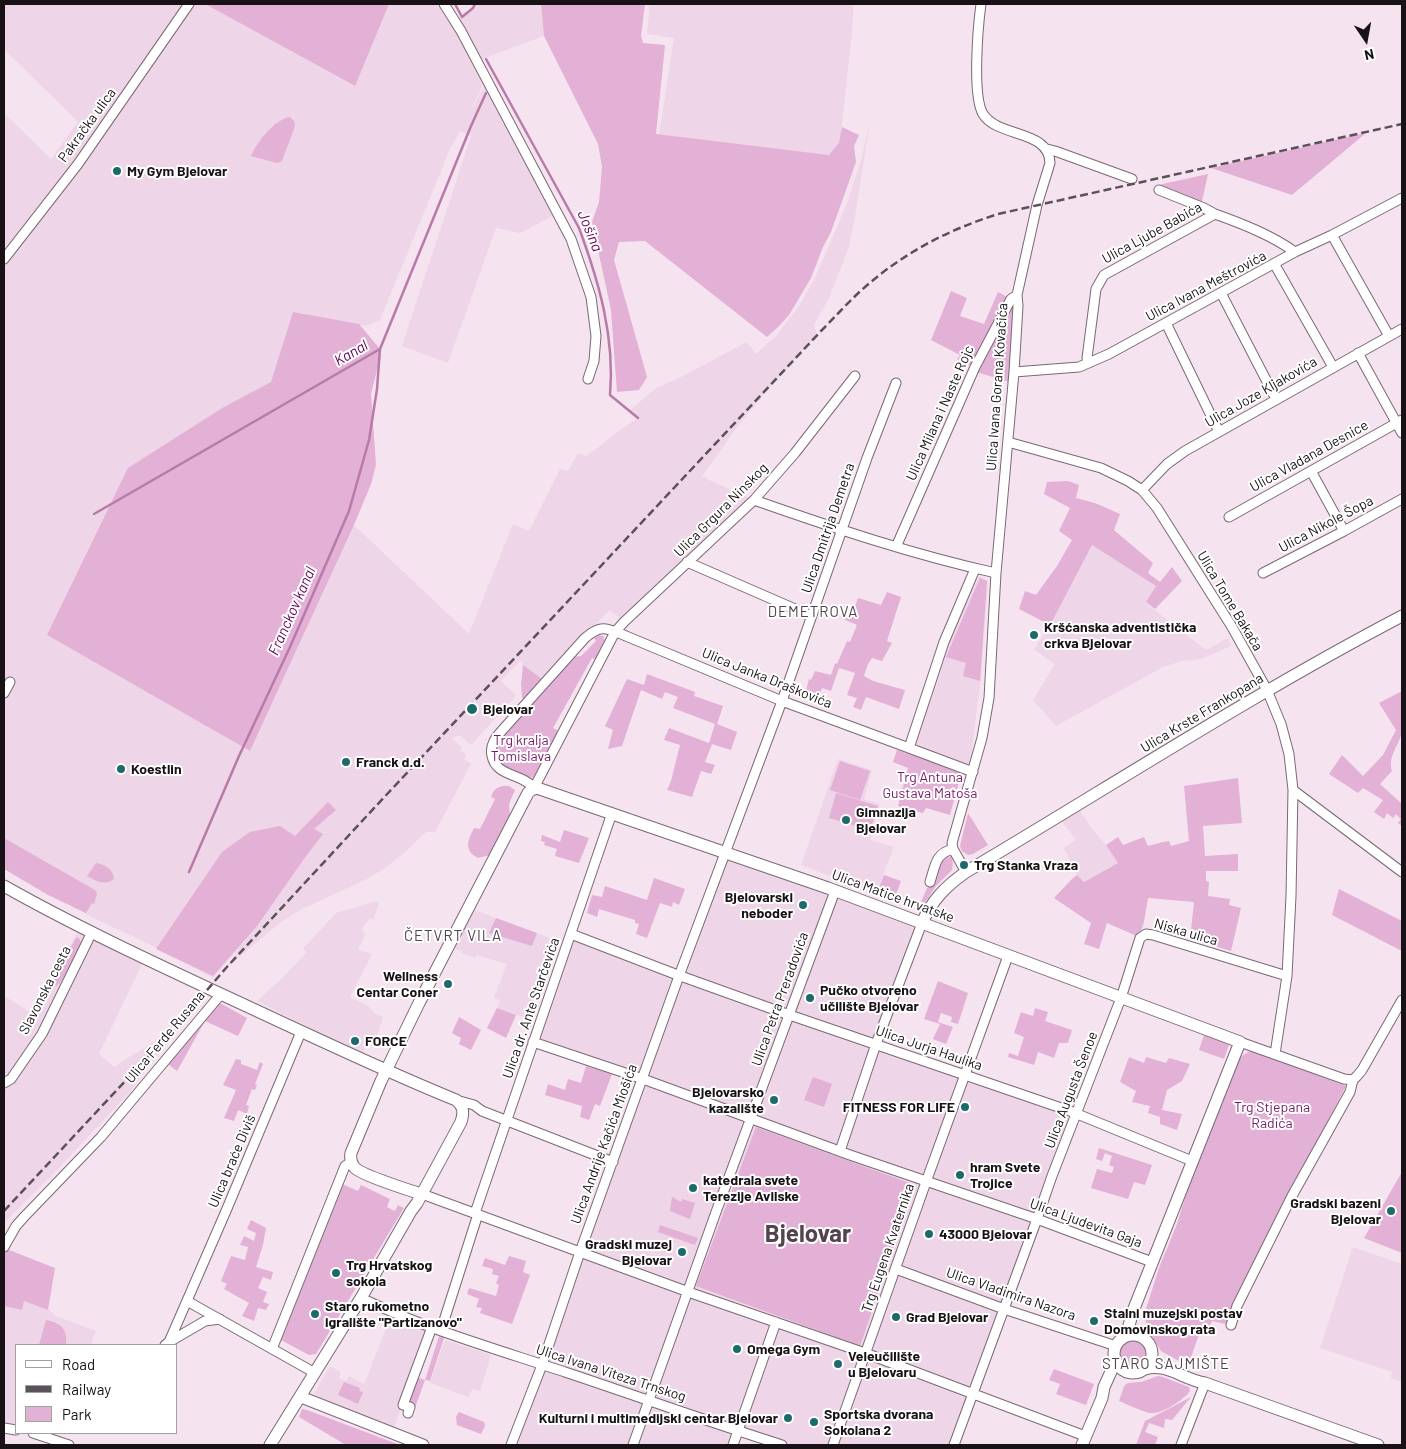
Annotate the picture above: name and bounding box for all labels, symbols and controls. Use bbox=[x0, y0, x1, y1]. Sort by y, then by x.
north arrow bbox=[1341, 15, 1391, 65]
text: N bbox=[1363, 46, 1376, 64]
street label: Pakračka ulica bbox=[54, 85, 120, 165]
place label: My Gym Bjelovar bbox=[127, 163, 227, 179]
marker: My Gym Bjelovar bbox=[111, 165, 123, 177]
street label: Ulica Ljube Babića bbox=[1099, 199, 1205, 267]
water label: Jošina bbox=[574, 208, 606, 254]
street label: Ulica Ivana Meštrovića bbox=[1143, 247, 1269, 325]
street label: Ulica Ivana Gorana Kovačića bbox=[983, 302, 1011, 472]
water label: Kanal bbox=[331, 336, 371, 370]
street label: Ulica Milana i Naste Rojc bbox=[903, 343, 977, 483]
street label: Ulica Joze Kljakovića bbox=[1202, 353, 1320, 431]
street label: Ulica Vladana Desnice bbox=[1247, 417, 1371, 495]
street label: Ulica Grgura Ninskog bbox=[671, 460, 771, 560]
street label: Ulica Dmitrija Demetra bbox=[798, 461, 858, 595]
street label: Ulica Nikole Šopa bbox=[1276, 492, 1376, 556]
street label: Ulica Tome Bakača bbox=[1193, 548, 1267, 654]
water label: Franckov kanal bbox=[264, 564, 320, 658]
district label: DEMETROVA bbox=[767, 603, 859, 621]
place label: Kršćanska adventistička crkva Bjelovar bbox=[1044, 619, 1196, 652]
marker: Kršćanska adventistička crkva Bjelovar bbox=[1028, 629, 1040, 641]
street label: Ulica Janka Draškovića bbox=[699, 644, 835, 712]
street label: Ulica Krste Frankopana bbox=[1138, 670, 1266, 756]
place label: Bjelovar bbox=[483, 701, 533, 717]
marker: Bjelovar bbox=[465, 702, 479, 716]
park label: Trg kralja Tomislava bbox=[491, 732, 551, 764]
place label: Franck d.d. bbox=[356, 754, 425, 770]
marker: Franck d.d. bbox=[340, 756, 352, 768]
place label: Koestlin bbox=[131, 761, 182, 777]
marker: Koestlin bbox=[115, 763, 127, 775]
park label: Trg Antuna Gustava Matoša bbox=[883, 769, 977, 802]
place label: Gimnazija Bjelovar bbox=[856, 804, 916, 836]
marker: Gimnazija Bjelovar bbox=[840, 814, 852, 826]
place label: Trg Stanka Vraza bbox=[974, 857, 1078, 873]
marker: Trg Stanka Vraza bbox=[958, 859, 970, 871]
street label: Ulica Matice hrvatske bbox=[829, 866, 957, 926]
place label: Bjelovarski neboder bbox=[725, 889, 793, 922]
marker: Bjelovarski neboder bbox=[797, 899, 809, 911]
street label: Niska ulica bbox=[1152, 915, 1220, 949]
district label: ČETVRT VILA bbox=[403, 927, 503, 945]
street label: Ulica Petra Preradovića bbox=[748, 930, 812, 1068]
street label: Ulica dr. Ante Starčevića bbox=[499, 935, 563, 1081]
street label: Slavonska cesta bbox=[15, 943, 75, 1037]
place label: Wellness Centar Coner bbox=[356, 968, 438, 1000]
marker: Wellness Centar Coner bbox=[442, 978, 454, 990]
place label: Pučko otvoreno učilište Bjelovar bbox=[820, 982, 919, 1014]
street label: Ulica Ferde Rusana bbox=[121, 987, 209, 1087]
marker: Pučko otvoreno učilište Bjelovar bbox=[804, 992, 816, 1004]
street label: Ulica Jurja Haulika bbox=[873, 1022, 985, 1074]
street label: Ulica Augusta Šenoe bbox=[1041, 1029, 1101, 1151]
place label: FORCE bbox=[365, 1033, 407, 1049]
marker: FORCE bbox=[349, 1035, 361, 1047]
street label: Ulica Andrije Kačića Miošića bbox=[567, 1062, 641, 1226]
place label: Bjelovarsko kazalište bbox=[692, 1084, 764, 1116]
marker: Bjelovarsko kazalište bbox=[768, 1094, 780, 1106]
place label: FITNESS FOR LIFE bbox=[843, 1099, 955, 1115]
park label: Trg Stjepana Radića bbox=[1234, 1099, 1310, 1132]
marker: FITNESS FOR LIFE bbox=[959, 1101, 971, 1113]
street label: Ulica braće Diviš bbox=[205, 1112, 259, 1210]
place label: hram Svete Trojice bbox=[970, 1159, 1040, 1192]
marker: hram Svete Trojice bbox=[954, 1169, 966, 1181]
place label: katedrala svete Terezije Avilske bbox=[703, 1172, 799, 1204]
street label: Trg Eugena Kvaternika bbox=[858, 1181, 918, 1315]
marker: katedrala svete Terezije Avilske bbox=[687, 1182, 699, 1194]
street label: Ulica Ljudevita Gaja bbox=[1027, 1195, 1145, 1251]
place label: Gradski bazeni Bjelovar bbox=[1290, 1195, 1381, 1228]
marker: Gradski bazeni Bjelovar bbox=[1385, 1205, 1397, 1217]
district label: Bjelovar bbox=[765, 1220, 851, 1248]
place label: 43000 Bjelovar bbox=[939, 1226, 1032, 1242]
marker: 43000 Bjelovar bbox=[923, 1228, 935, 1240]
place label: Gradski muzej Bjelovar bbox=[585, 1236, 672, 1268]
marker: Gradski muzej Bjelovar bbox=[676, 1246, 688, 1258]
place label: Trg Hrvatskog sokola bbox=[346, 1257, 432, 1290]
street label: Ulica Vladimira Nazora bbox=[944, 1264, 1078, 1324]
marker: Trg Hrvatskog sokola bbox=[330, 1267, 342, 1279]
place label: Staro rukometno igralište "Partizanovo" bbox=[325, 1298, 462, 1330]
place label: Stalni muzejski postav Domovinskog rata bbox=[1104, 1305, 1243, 1338]
marker: Staro rukometno igralište "Partizanovo" bbox=[309, 1308, 321, 1320]
place label: Grad Bjelovar bbox=[906, 1309, 988, 1325]
marker: Grad Bjelovar bbox=[890, 1311, 902, 1323]
marker: Stalni muzejski postav Domovinskog rata bbox=[1088, 1315, 1100, 1327]
street label: Ulica Ivana Viteza Trnskog bbox=[534, 1341, 688, 1405]
place label: Omega Gym bbox=[747, 1341, 820, 1357]
marker: Omega Gym bbox=[731, 1343, 743, 1355]
legend bbox=[15, 1344, 178, 1434]
place label: Veleučilište u Bjelovaru bbox=[848, 1348, 920, 1380]
text: Road bbox=[62, 1355, 95, 1373]
district label: STARO SAJMIŠTE bbox=[1100, 1355, 1232, 1373]
marker: Veleučilište u Bjelovaru bbox=[832, 1358, 844, 1370]
text: Railway bbox=[62, 1380, 111, 1398]
text: Park bbox=[62, 1405, 91, 1423]
place label: Sportska dvorana Sokolana 2 bbox=[824, 1406, 933, 1438]
place label: Kulturni i multimedijski centar Bjelovar bbox=[539, 1410, 778, 1426]
marker: Kulturni i multimedijski centar Bjelovar bbox=[782, 1412, 794, 1424]
marker: Sportska dvorana Sokolana 2 bbox=[808, 1416, 820, 1428]

